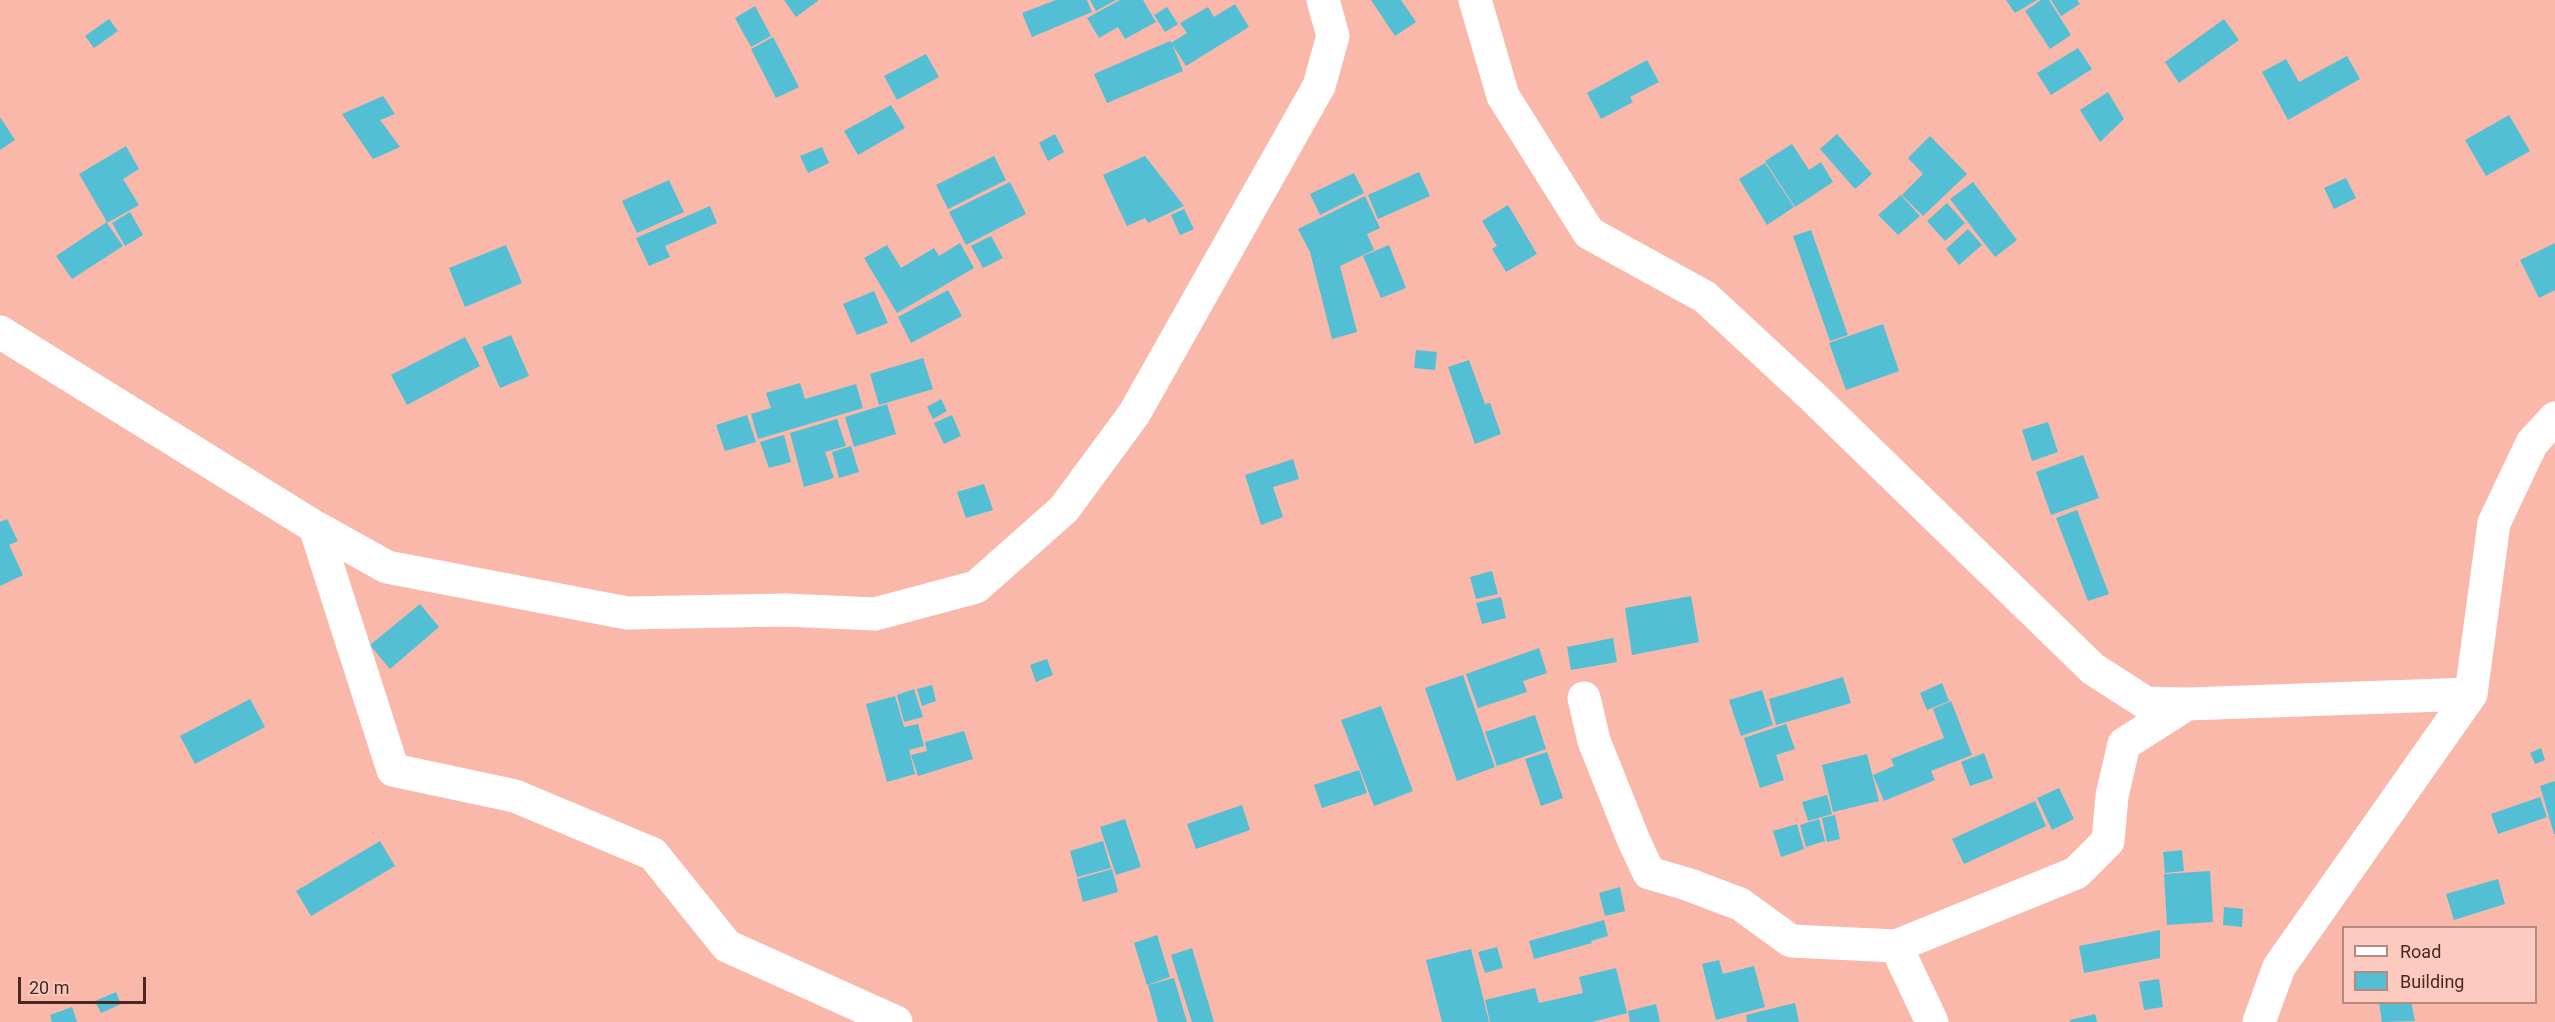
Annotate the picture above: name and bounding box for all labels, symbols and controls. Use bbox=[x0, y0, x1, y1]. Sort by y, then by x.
legend bbox=[2342, 926, 2537, 1004]
text: Road bbox=[2400, 941, 2441, 962]
scale bar bbox=[21, 965, 148, 1003]
text: Building bbox=[2400, 971, 2464, 992]
text: 20 m bbox=[29, 977, 69, 998]

